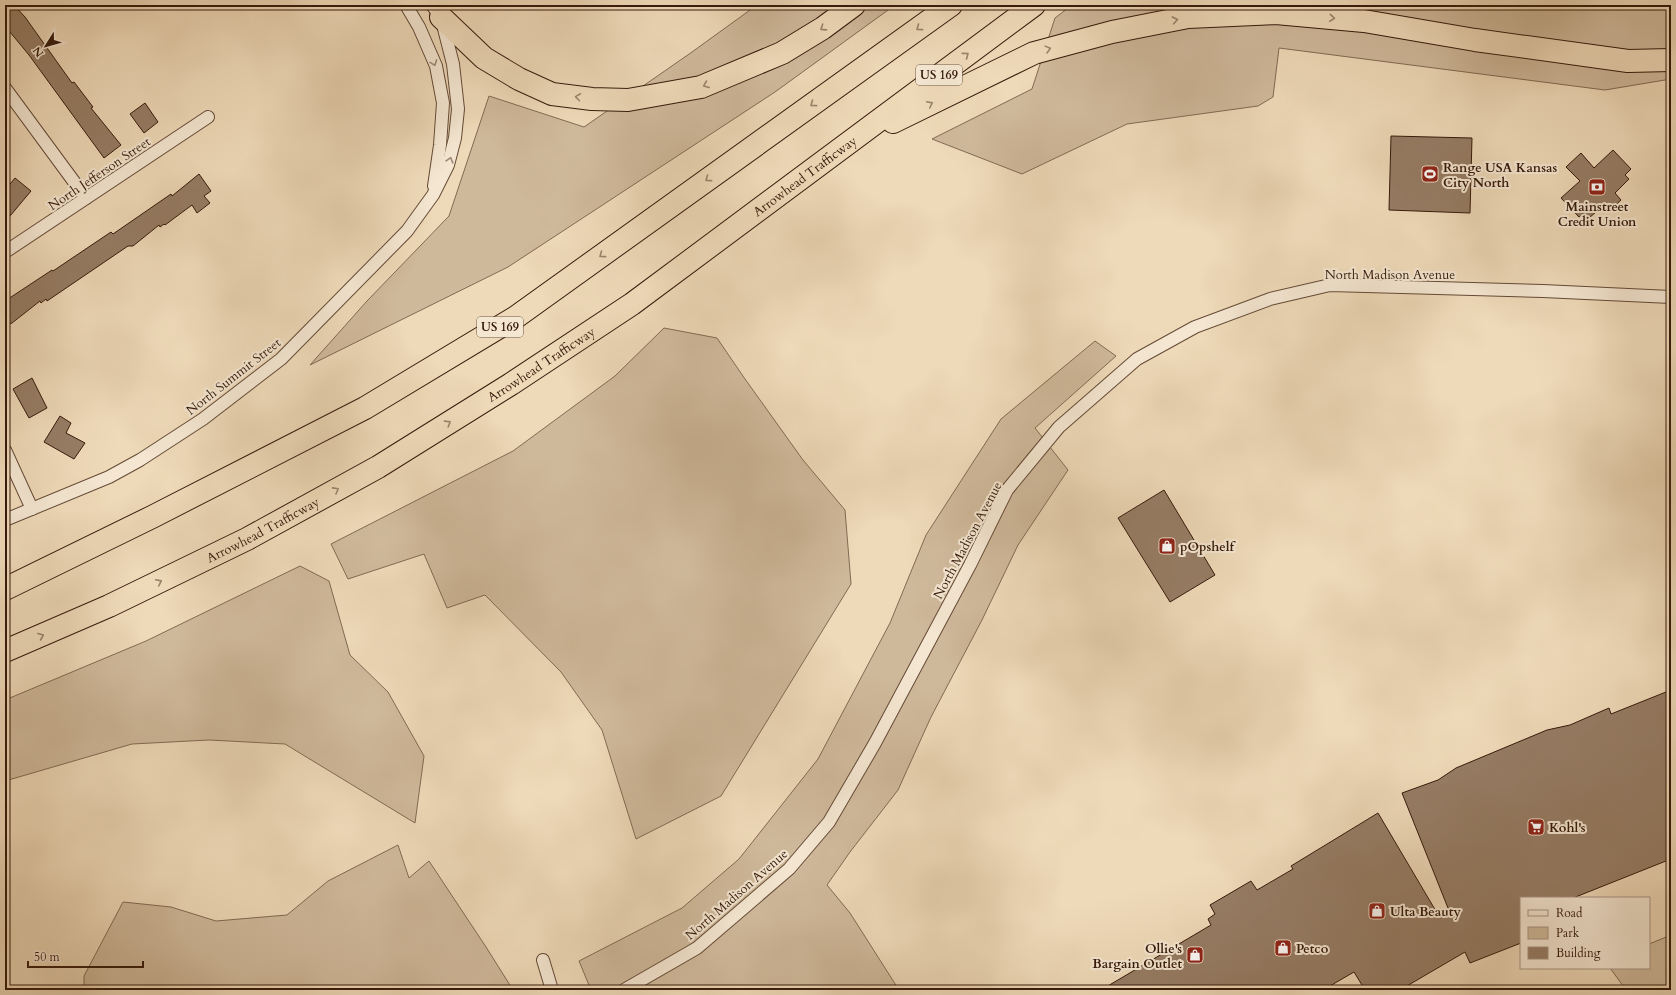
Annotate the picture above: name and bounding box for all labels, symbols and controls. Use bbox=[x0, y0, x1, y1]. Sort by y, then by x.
one-way arrow bbox=[1329, 13, 1335, 22]
one-way arrow bbox=[1172, 16, 1178, 25]
one-way arrow bbox=[820, 23, 827, 31]
one-way arrow bbox=[916, 23, 923, 31]
north arrow bbox=[26, 26, 66, 66]
text: N bbox=[29, 43, 47, 60]
one-way arrow bbox=[1045, 46, 1051, 54]
one-way arrow bbox=[962, 53, 969, 60]
one-way arrow bbox=[430, 59, 438, 66]
road number: US 169 bbox=[916, 65, 962, 85]
one-way arrow bbox=[703, 80, 710, 88]
one-way arrow bbox=[575, 93, 581, 102]
one-way arrow bbox=[811, 99, 818, 106]
one-way arrow bbox=[926, 101, 934, 109]
street label: Arrowhead Trafficway bbox=[749, 132, 861, 221]
street label: North Jefferson Street bbox=[45, 133, 154, 215]
one-way arrow bbox=[445, 156, 453, 163]
place label: Range USA Kansas City North bbox=[1443, 159, 1557, 192]
sports icon: Range USA Kansas City North bbox=[1420, 164, 1440, 184]
one-way arrow bbox=[705, 174, 712, 181]
bank icon: Mainstreet Credit Union bbox=[1587, 177, 1607, 197]
place label: Mainstreet Credit Union bbox=[1558, 198, 1637, 231]
one-way arrow bbox=[599, 250, 606, 258]
street label: North Madison Avenue bbox=[1325, 266, 1455, 284]
road number: US 169 bbox=[477, 317, 523, 337]
street label: Arrowhead Trafficway bbox=[484, 323, 599, 407]
street label: North Summit Street bbox=[182, 334, 285, 420]
one-way arrow bbox=[444, 421, 451, 428]
street label: North Madison Avenue bbox=[929, 479, 1006, 602]
one-way arrow bbox=[332, 487, 340, 494]
street label: Arrowhead Trafficway bbox=[204, 493, 323, 567]
shop icon: pOpshelf bbox=[1157, 536, 1177, 556]
place label: pOpshelf bbox=[1180, 538, 1237, 556]
one-way arrow bbox=[155, 579, 162, 587]
one-way arrow bbox=[36, 633, 44, 641]
supermarket icon: Kohl's bbox=[1526, 817, 1546, 837]
place label: Kohl's bbox=[1549, 819, 1586, 837]
street label: North Madison Avenue bbox=[682, 845, 792, 944]
legend bbox=[1520, 897, 1650, 969]
shop icon: Ulta Beauty bbox=[1367, 901, 1387, 921]
place label: Ulta Beauty bbox=[1390, 903, 1461, 921]
text: Road bbox=[1556, 905, 1583, 921]
text: Park bbox=[1556, 925, 1580, 941]
shop icon: Petco bbox=[1273, 938, 1293, 958]
place label: Ollie's Bargain Outlet bbox=[1092, 940, 1182, 973]
place label: Petco bbox=[1296, 940, 1329, 958]
scale bar bbox=[28, 943, 143, 969]
shop icon: Ollie's Bargain Outlet bbox=[1185, 945, 1205, 965]
text: Building bbox=[1556, 945, 1601, 961]
text: 50 m bbox=[34, 949, 61, 965]

